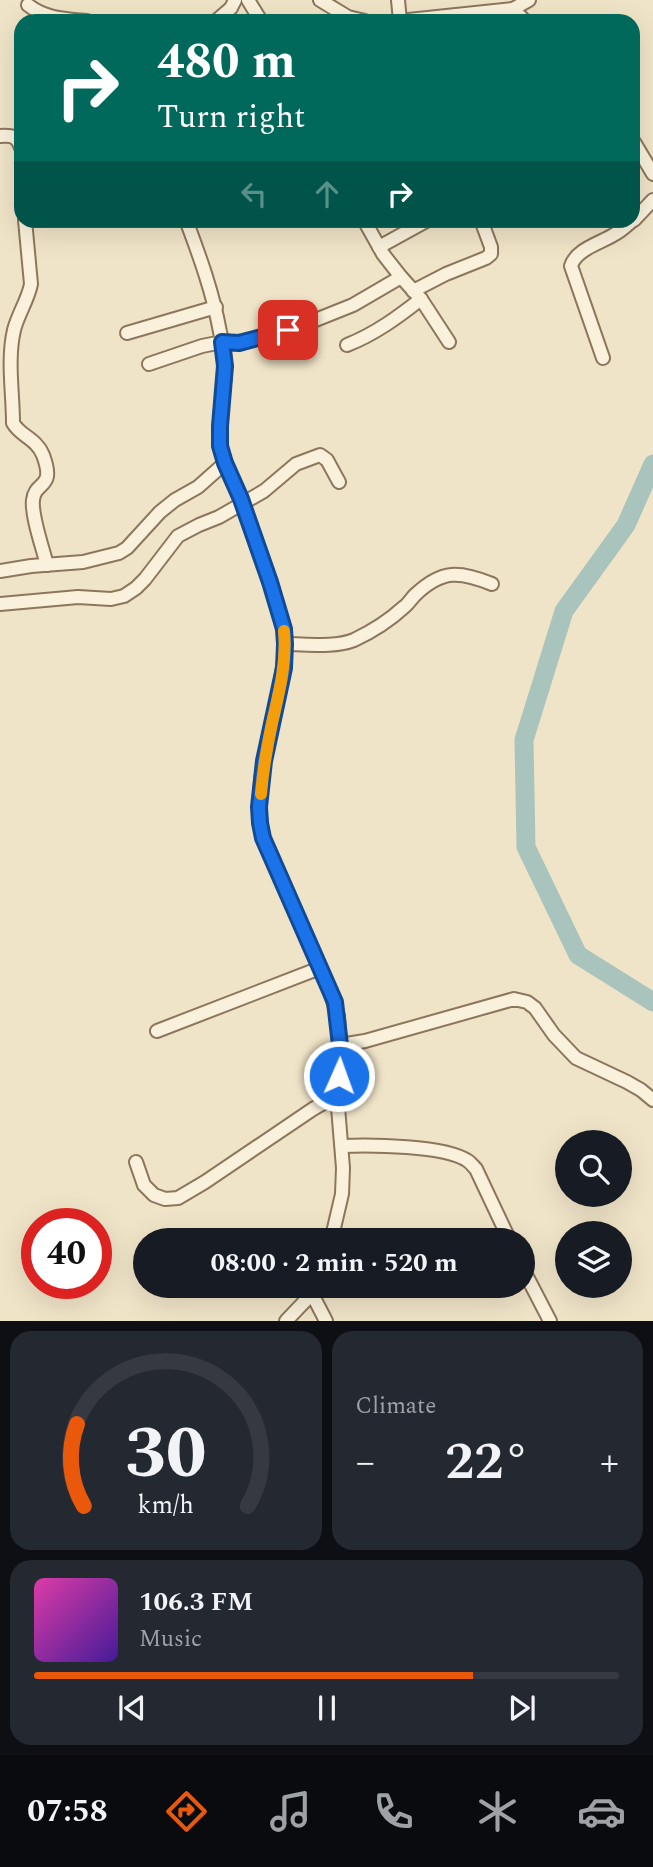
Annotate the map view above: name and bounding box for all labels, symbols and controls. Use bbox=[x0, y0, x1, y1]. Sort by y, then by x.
text: 480 m bbox=[157, 25, 296, 100]
icon: right bbox=[42, 42, 133, 133]
text: Turn right bbox=[157, 93, 305, 142]
icon: left bbox=[235, 175, 273, 213]
icon: ahead bbox=[308, 175, 346, 213]
icon: right bbox=[381, 175, 419, 213]
pin bbox=[258, 300, 318, 360]
icon: arrive bbox=[269, 311, 307, 349]
position arrow bbox=[302, 1039, 376, 1113]
map controls bbox=[555, 1130, 632, 1298]
button: search bbox=[555, 1130, 632, 1207]
speed limit sign: 40 bbox=[21, 1208, 112, 1299]
button: layers bbox=[555, 1221, 632, 1298]
text: 08:00 · 2 min · 520 m bbox=[210, 1243, 458, 1283]
text: Climate bbox=[356, 1389, 436, 1424]
text: 30 bbox=[125, 1400, 207, 1511]
text: 22° bbox=[445, 1423, 529, 1502]
text: − bbox=[356, 1434, 375, 1492]
text: + bbox=[600, 1434, 619, 1492]
text: km/h bbox=[138, 1487, 194, 1525]
text: 106.3 FM bbox=[139, 1582, 253, 1622]
text: Music bbox=[139, 1622, 202, 1657]
icon: previous bbox=[113, 1689, 151, 1727]
icon: pause bbox=[308, 1689, 346, 1727]
icon: next bbox=[503, 1689, 541, 1727]
text: 07:58 bbox=[27, 1787, 108, 1836]
icon: directions bbox=[162, 1787, 211, 1836]
icon: music bbox=[266, 1787, 315, 1836]
icon: phone bbox=[369, 1787, 418, 1836]
icon: climate bbox=[473, 1787, 522, 1836]
icon: car bbox=[577, 1787, 626, 1836]

